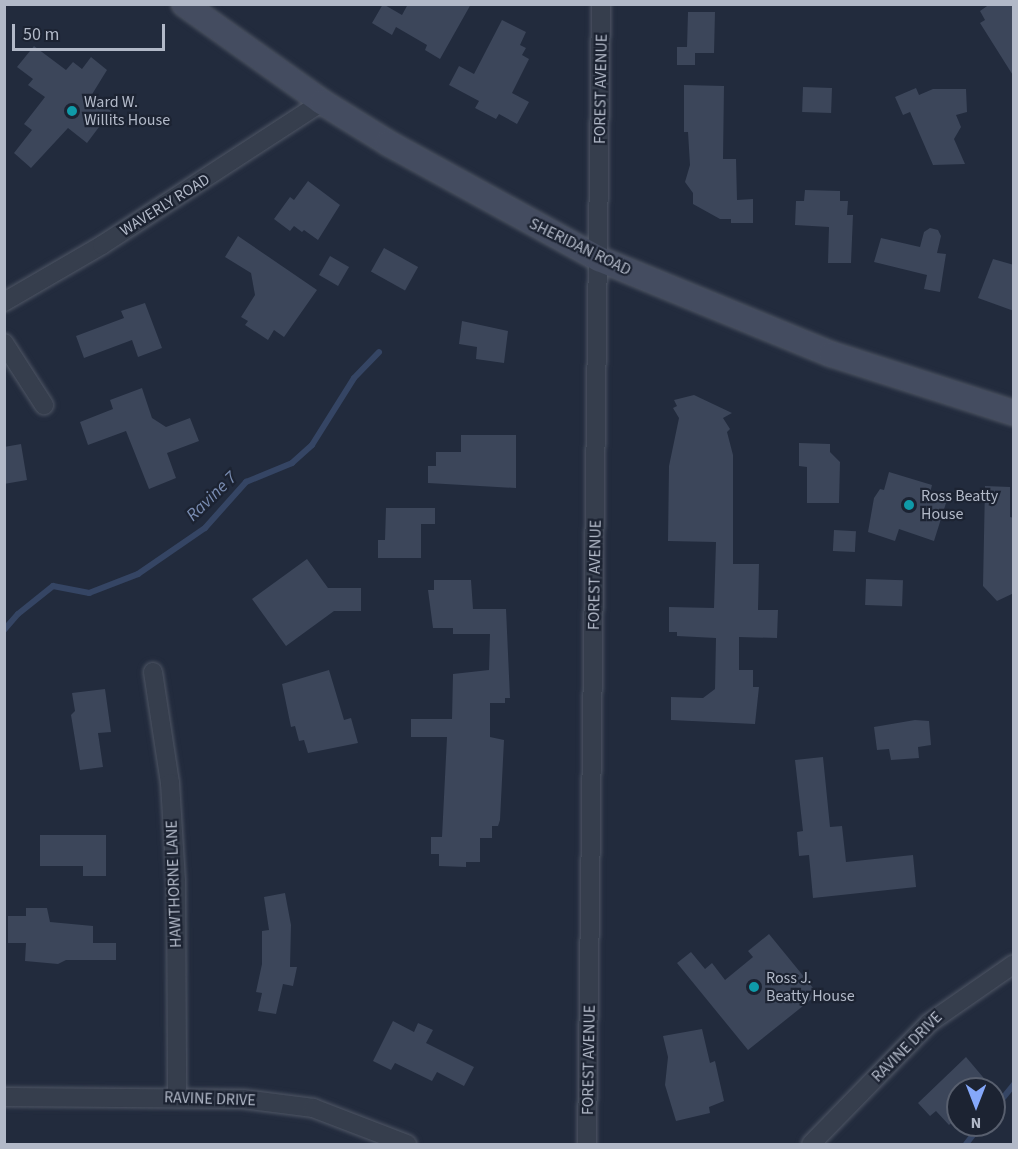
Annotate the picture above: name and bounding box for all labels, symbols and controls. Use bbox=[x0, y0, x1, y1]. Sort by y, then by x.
scale bar bbox=[15, 12, 168, 50]
text: 50 m bbox=[23, 22, 59, 47]
street label: FOREST AVENUE bbox=[590, 34, 612, 144]
place label: Ward W. Willits House bbox=[84, 92, 170, 130]
marker: Ward W. Willits House bbox=[65, 104, 79, 118]
street label: WAVERLY ROAD bbox=[117, 170, 213, 240]
street label: SHERIDAN ROAD bbox=[526, 214, 634, 280]
water label: Ravine 7 bbox=[182, 468, 242, 526]
place label: Ross Beatty House bbox=[921, 486, 998, 524]
marker: Ross Beatty House bbox=[902, 498, 916, 512]
street label: FOREST AVENUE bbox=[584, 520, 606, 630]
street label: HAWTHORNE LANE bbox=[162, 820, 186, 948]
place label: Ross J. Beatty House bbox=[766, 968, 855, 1006]
marker: Ross J. Beatty House bbox=[747, 980, 761, 994]
street label: FOREST AVENUE bbox=[578, 1005, 600, 1115]
street label: RAVINE DRIVE bbox=[868, 1008, 946, 1086]
north arrow bbox=[946, 1077, 1006, 1137]
street label: RAVINE DRIVE bbox=[164, 1088, 256, 1110]
text: N bbox=[971, 1112, 981, 1134]

